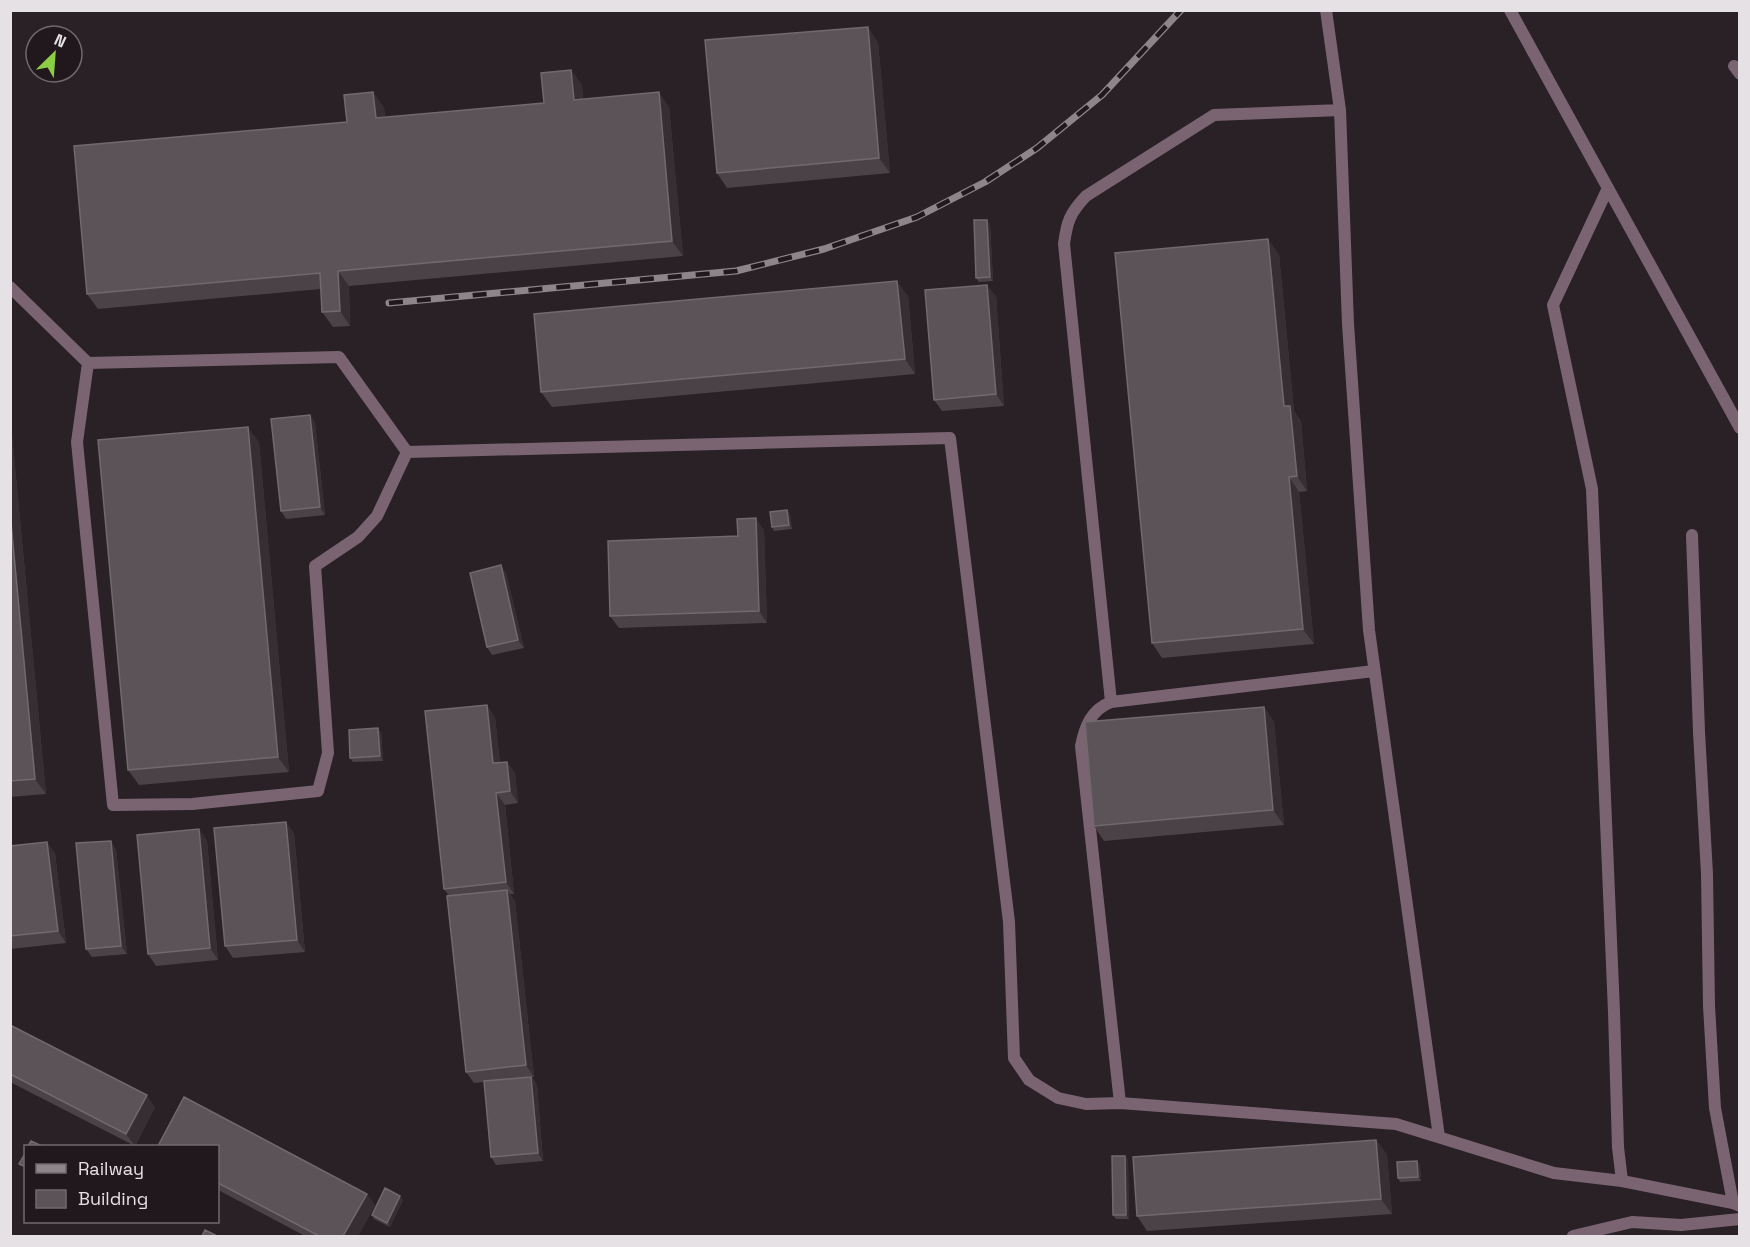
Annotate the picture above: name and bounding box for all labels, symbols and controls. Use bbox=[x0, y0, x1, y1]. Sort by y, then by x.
north arrow bbox=[24, 24, 84, 84]
text: N bbox=[51, 29, 69, 53]
legend bbox=[24, 1145, 219, 1223]
text: Railway bbox=[78, 1157, 144, 1180]
text: Building bbox=[78, 1187, 148, 1210]

